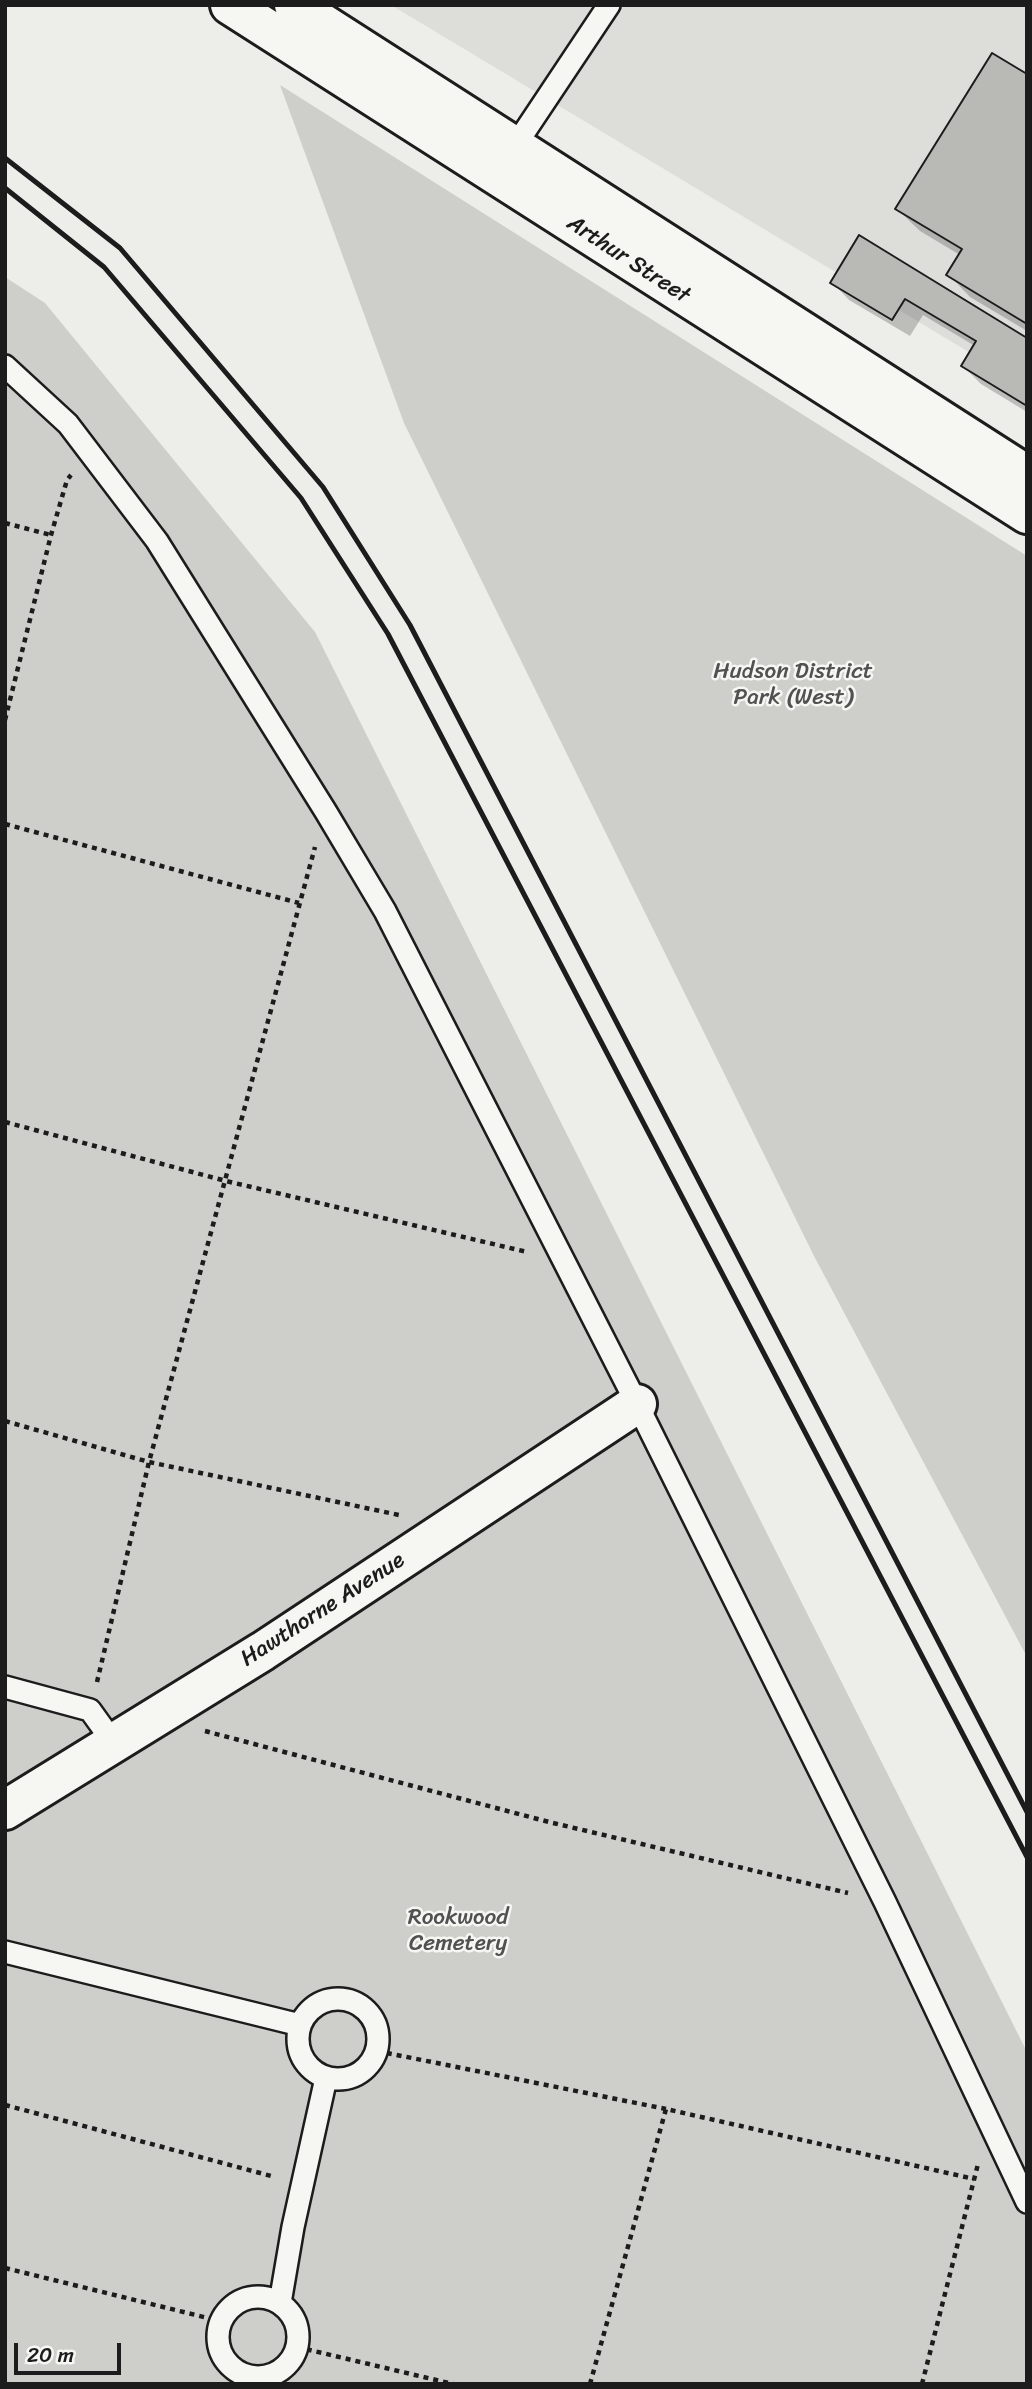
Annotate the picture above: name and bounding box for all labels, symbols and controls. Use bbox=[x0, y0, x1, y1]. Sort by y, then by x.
street label: Arthur Street bbox=[561, 210, 695, 310]
park label: Hudson District Park (West) bbox=[713, 658, 873, 712]
street label: Hawthorne Avenue bbox=[236, 1547, 410, 1673]
park label: Rookwood Cemetery bbox=[408, 1904, 508, 1958]
scale bar bbox=[18, 2330, 124, 2374]
text: 20 m bbox=[27, 2336, 74, 2374]

